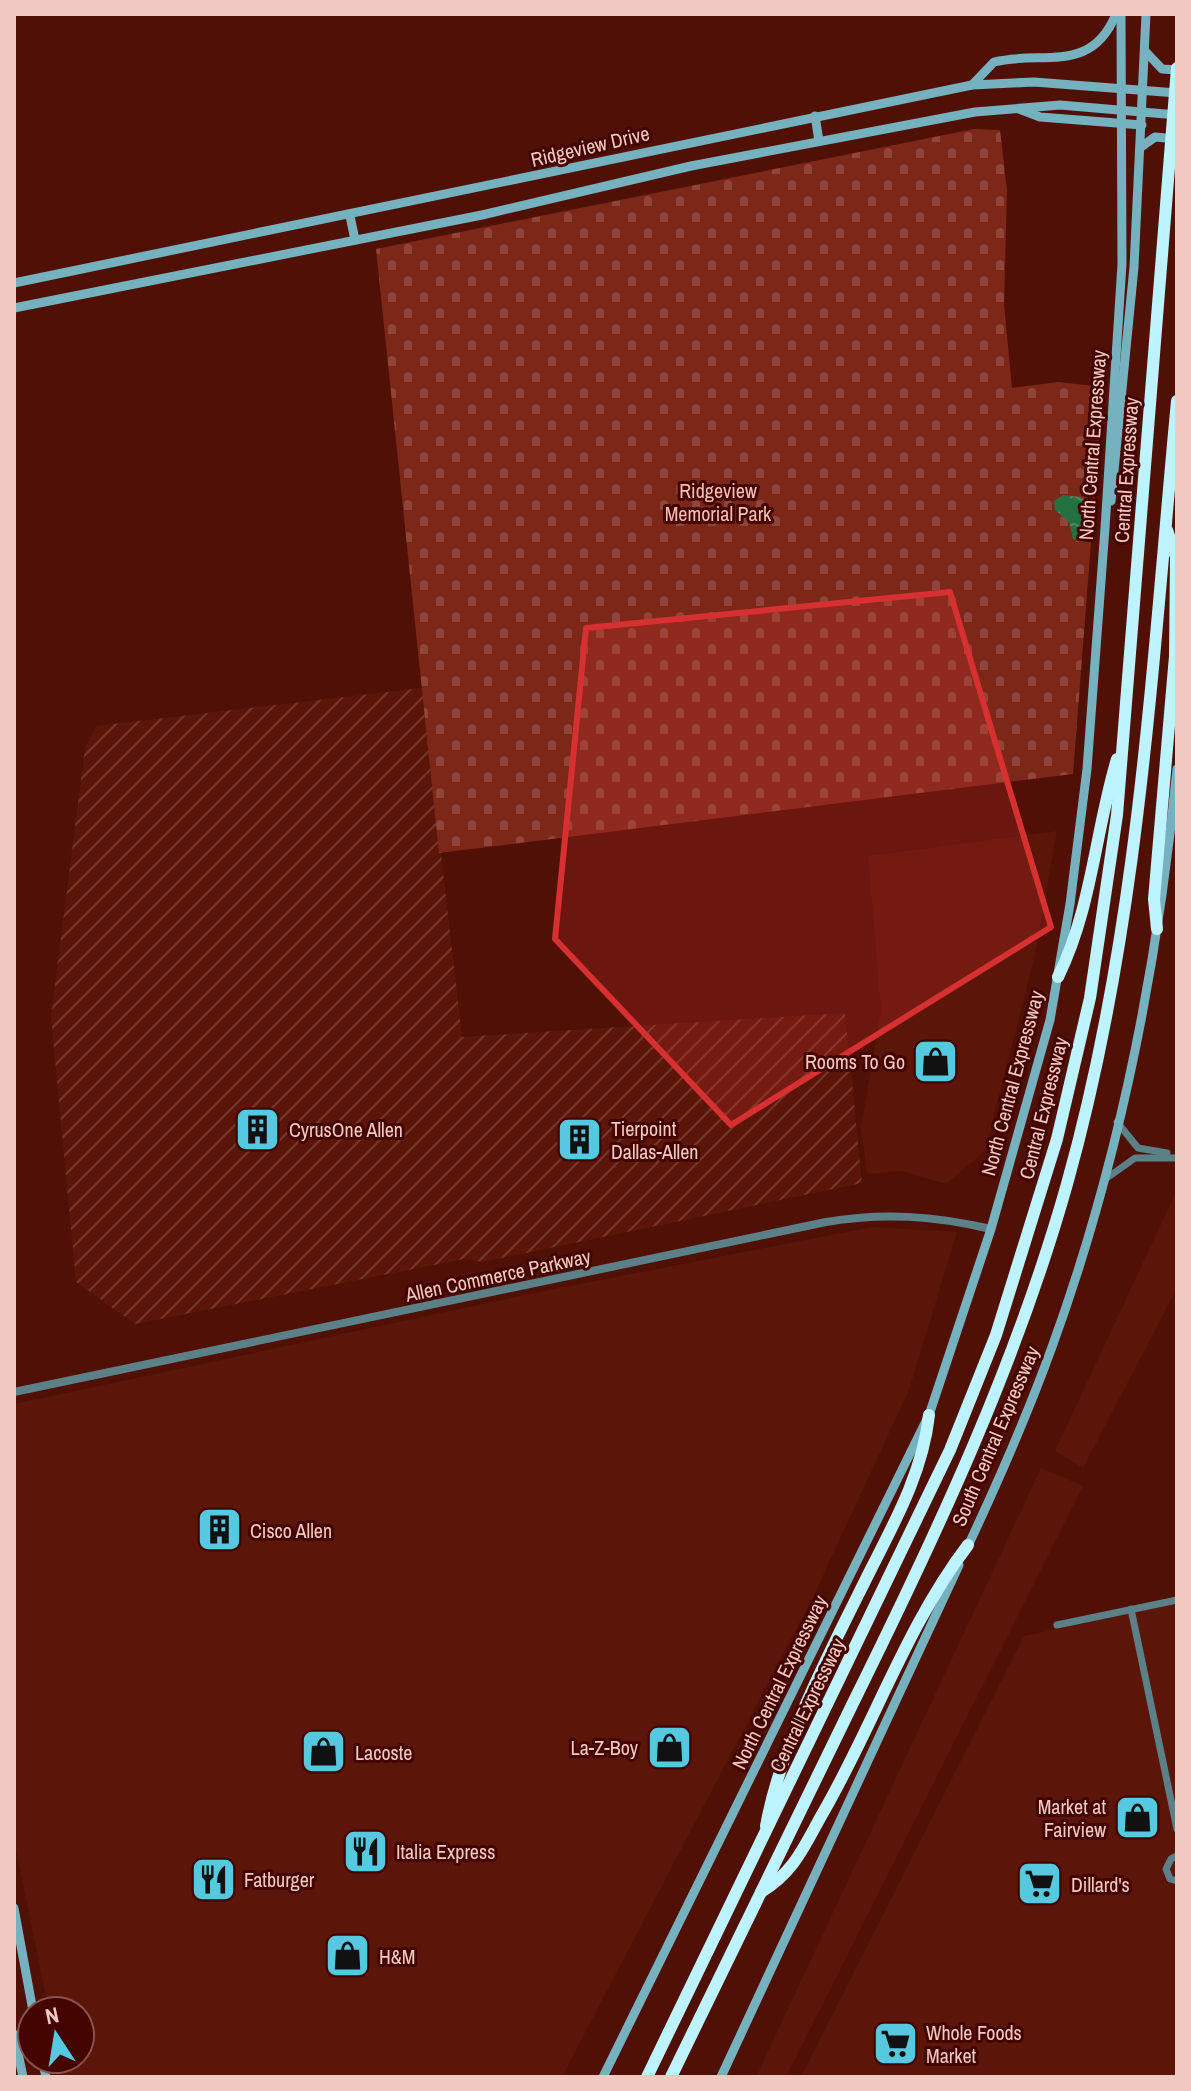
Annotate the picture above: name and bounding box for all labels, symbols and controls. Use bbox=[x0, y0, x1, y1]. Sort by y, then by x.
street label: Ridgeview Drive bbox=[528, 119, 652, 173]
street label: North Central Expressway bbox=[1072, 348, 1112, 541]
street label: Central Expressway bbox=[1107, 396, 1145, 544]
park label: Ridgeview Memorial Park bbox=[665, 477, 772, 527]
street label: North Central Expressway bbox=[976, 988, 1048, 1178]
street label: Central Expressway bbox=[1014, 1034, 1072, 1182]
shop icon: Rooms To Go bbox=[912, 1037, 960, 1085]
place label: Rooms To Go bbox=[805, 1048, 905, 1075]
building icon: CyrusOne Allen bbox=[234, 1105, 282, 1153]
building icon: Tierpoint Dallas-Allen bbox=[556, 1115, 604, 1163]
place label: Tierpoint Dallas-Allen bbox=[611, 1115, 698, 1165]
place label: CyrusOne Allen bbox=[289, 1116, 403, 1143]
street label: Allen Commerce Parkway bbox=[402, 1242, 594, 1308]
street label: South Central Expressway bbox=[945, 1341, 1045, 1530]
building icon: Cisco Allen bbox=[195, 1506, 243, 1554]
place label: Cisco Allen bbox=[250, 1517, 332, 1544]
street label: North Central Expressway bbox=[726, 1591, 832, 1773]
street label: Central Expressway bbox=[764, 1634, 850, 1776]
shop icon: La-Z-Boy bbox=[645, 1723, 693, 1771]
shop icon: Lacoste bbox=[300, 1728, 348, 1776]
place label: La-Z-Boy bbox=[571, 1734, 639, 1761]
place label: Lacoste bbox=[355, 1739, 412, 1766]
place label: Market at Fairview bbox=[1038, 1793, 1106, 1843]
shop icon: Market at Fairview bbox=[1113, 1794, 1161, 1842]
restaurant icon: Italia Express bbox=[341, 1827, 389, 1875]
place label: Italia Express bbox=[396, 1838, 495, 1865]
restaurant icon: Fatburger bbox=[189, 1855, 237, 1903]
supermarket icon: Dillard's bbox=[1016, 1860, 1064, 1908]
place label: Fatburger bbox=[244, 1866, 315, 1893]
place label: Dillard's bbox=[1071, 1871, 1130, 1898]
shop icon: H&M bbox=[324, 1932, 372, 1980]
place label: H&M bbox=[379, 1943, 415, 1970]
north arrow bbox=[16, 1995, 96, 2075]
text: N bbox=[42, 1999, 61, 2031]
supermarket icon: Whole Foods Market bbox=[871, 2019, 919, 2067]
place label: Whole Foods Market bbox=[926, 2019, 1022, 2069]

